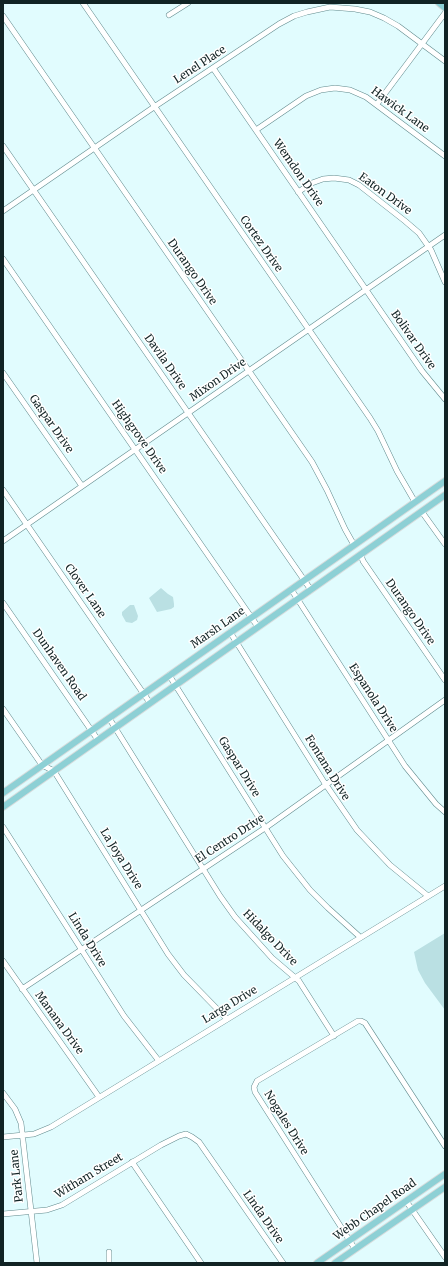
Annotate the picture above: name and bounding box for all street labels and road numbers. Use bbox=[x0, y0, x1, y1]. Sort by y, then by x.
street label: Lenel Place bbox=[172, 43, 228, 87]
street label: Hawick Lane bbox=[368, 85, 432, 135]
street label: Wemdon Drive bbox=[270, 137, 326, 209]
street label: Eaton Drive bbox=[356, 170, 414, 218]
street label: Cortez Drive bbox=[237, 213, 285, 275]
street label: Durango Drive bbox=[164, 237, 220, 307]
street label: Bolivar Drive bbox=[388, 308, 438, 372]
street label: Davila Drive bbox=[141, 332, 189, 392]
street label: Mixon Drive bbox=[187, 356, 249, 404]
street label: Gaspar Drive bbox=[26, 392, 76, 456]
street label: Highgrove Drive bbox=[109, 398, 169, 476]
street label: Clover Lane bbox=[62, 562, 108, 620]
street label: Durango Drive bbox=[382, 577, 438, 647]
street label: Marsh Lane bbox=[188, 605, 248, 651]
street label: Dunhaven Road bbox=[29, 627, 89, 703]
street label: Espanola Drive bbox=[346, 661, 400, 735]
street label: Fontana Drive bbox=[302, 733, 352, 803]
street label: Gaspar Drive bbox=[215, 735, 263, 799]
street label: El Centro Drive bbox=[193, 812, 267, 866]
street label: La Joya Drive bbox=[97, 826, 145, 892]
street label: Hidalgo Drive bbox=[240, 907, 300, 969]
street label: Linda Drive bbox=[65, 910, 109, 970]
street label: Larga Drive bbox=[200, 984, 260, 1026]
street label: Manana Drive bbox=[32, 989, 86, 1057]
street label: Nogales Drive bbox=[261, 1088, 311, 1158]
street label: Park Lane bbox=[8, 1149, 26, 1203]
street label: Witham Street bbox=[53, 1151, 125, 1201]
street label: Webb Chapel Road bbox=[331, 1177, 419, 1243]
street label: Linda Drive bbox=[240, 1188, 286, 1246]

